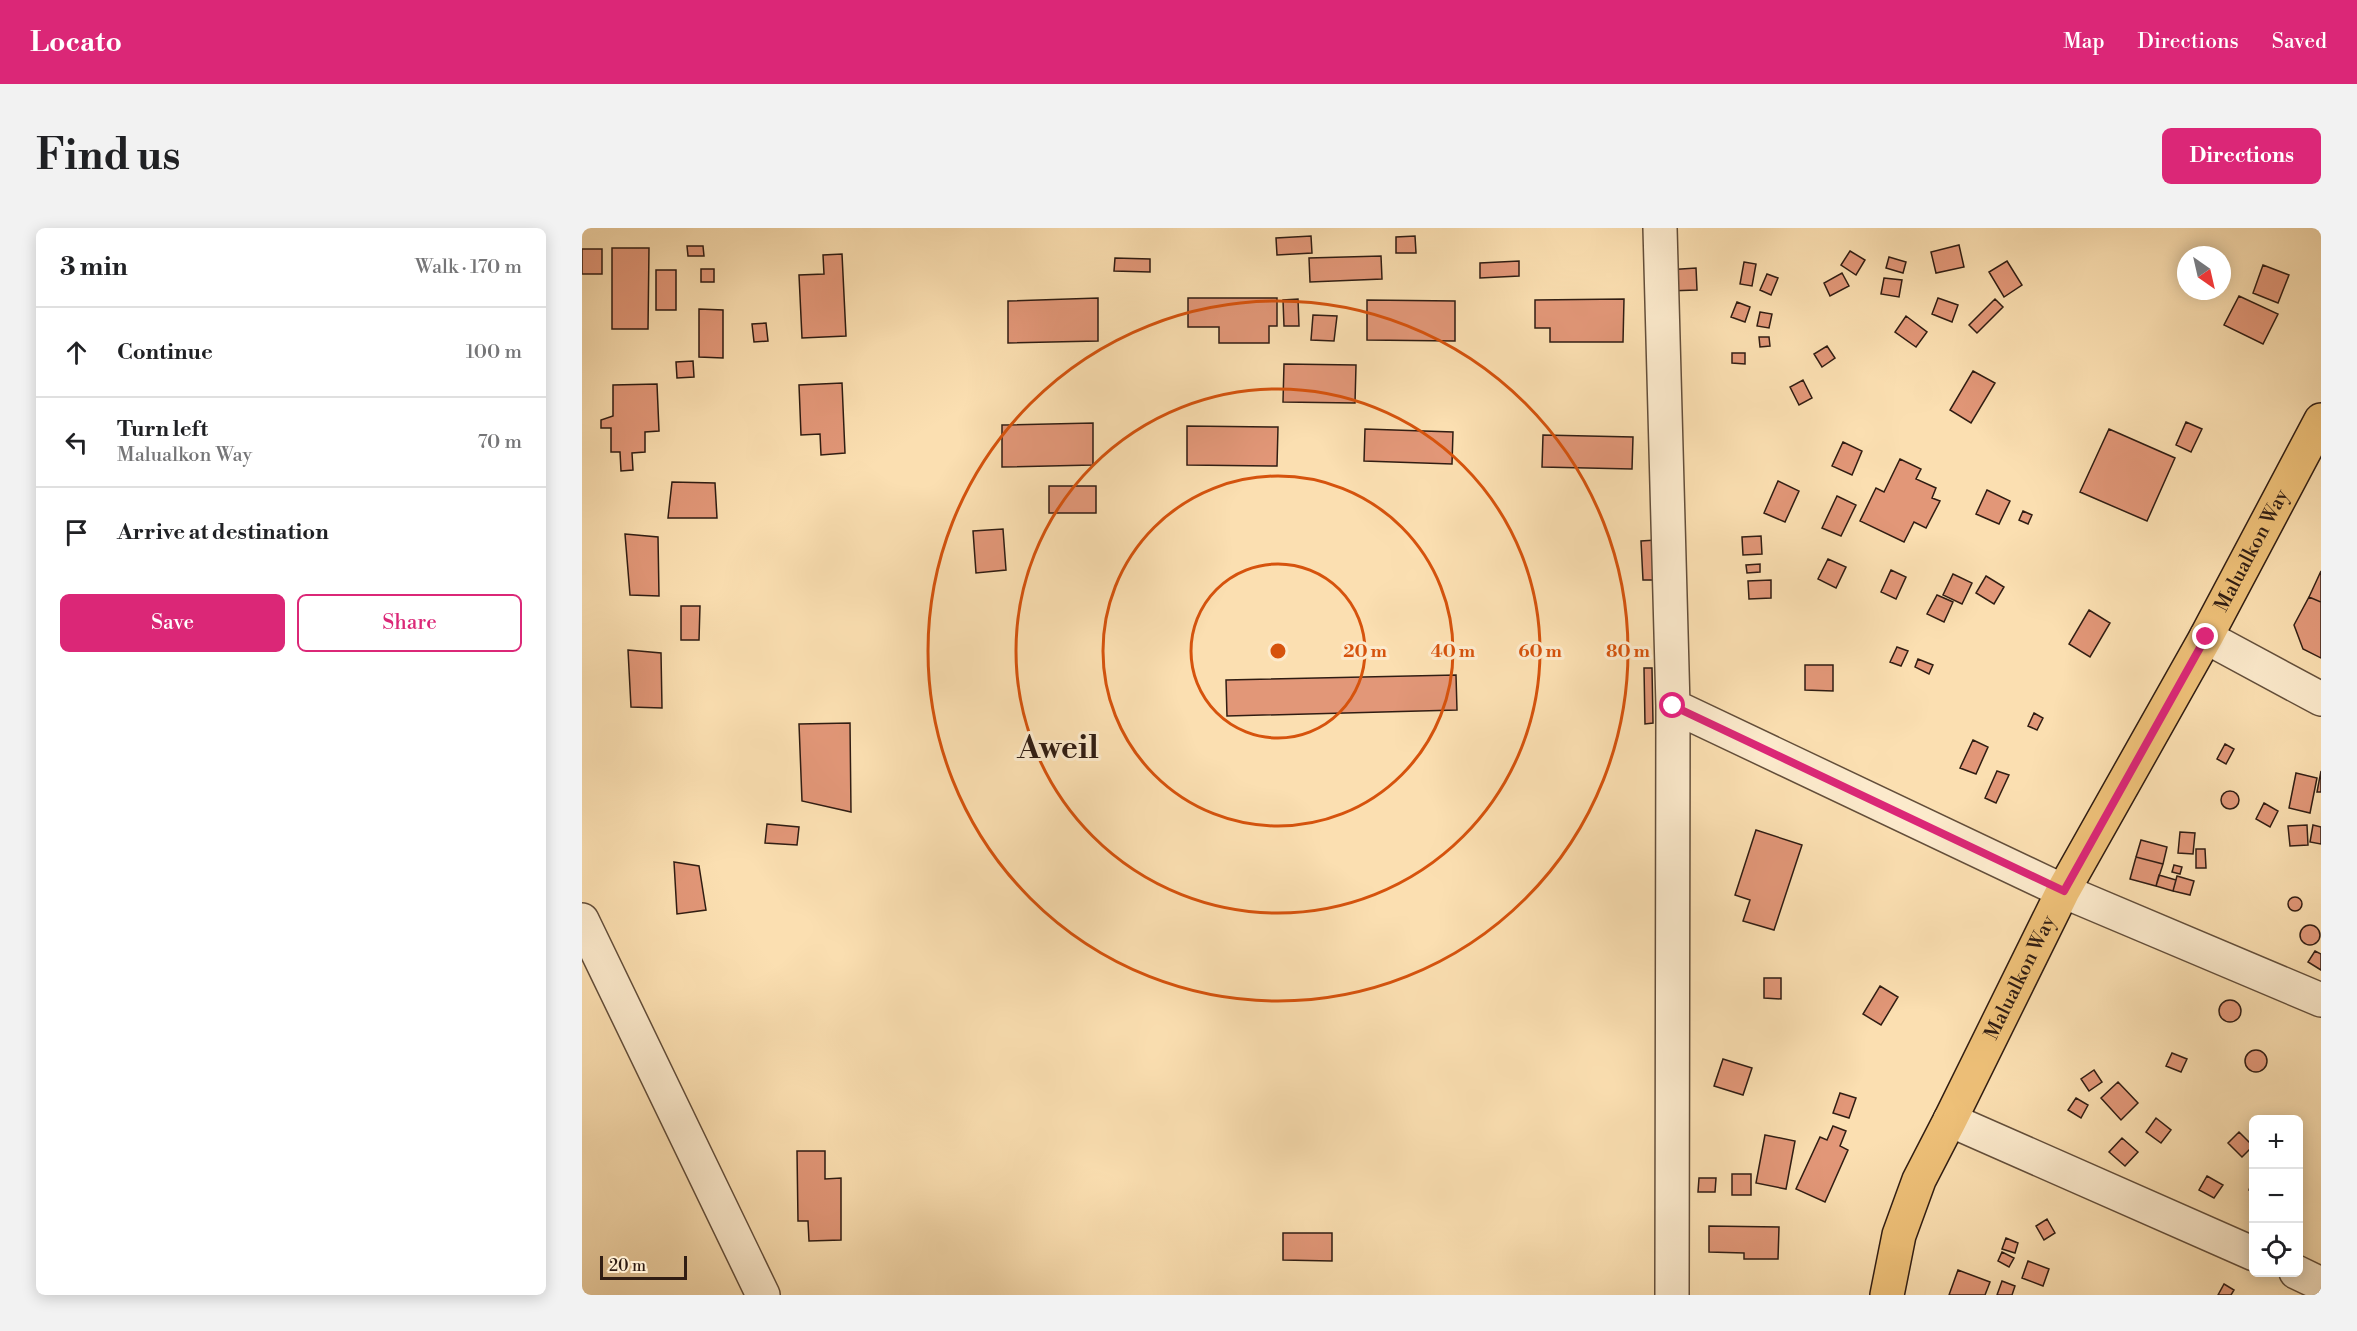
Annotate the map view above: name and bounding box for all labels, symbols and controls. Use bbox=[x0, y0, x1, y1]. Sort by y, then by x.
text: Locato bbox=[30, 25, 122, 60]
text: Map bbox=[2063, 29, 2105, 55]
text: Directions bbox=[2138, 29, 2239, 55]
text: Saved bbox=[2272, 29, 2327, 55]
button: Directions bbox=[2162, 128, 2321, 184]
text: Find us bbox=[36, 130, 180, 183]
north arrow bbox=[2177, 246, 2231, 300]
text: 3 min bbox=[60, 251, 128, 283]
text: Walk · 170 m bbox=[415, 255, 522, 280]
icon: ahead bbox=[60, 336, 93, 369]
text: Continue bbox=[117, 339, 213, 366]
text: 100 m bbox=[466, 340, 522, 365]
text: Turn left bbox=[117, 416, 208, 443]
icon: left bbox=[60, 426, 93, 459]
text: 70 m bbox=[478, 430, 522, 455]
text: Malualkon Way bbox=[117, 443, 252, 468]
street label: Malualkon Way bbox=[2209, 485, 2295, 616]
icon: arrive bbox=[60, 516, 93, 549]
text: Arrive at destination bbox=[117, 519, 329, 546]
button: Save bbox=[60, 594, 285, 652]
button: Share bbox=[297, 594, 522, 652]
route end bbox=[2192, 623, 2218, 649]
text: 20 m bbox=[1343, 640, 1387, 663]
text: 40 m bbox=[1431, 640, 1476, 663]
text: 60 m bbox=[1518, 640, 1562, 663]
text: 80 m bbox=[1606, 640, 1651, 663]
centre of rings bbox=[1268, 641, 1288, 661]
route start bbox=[1659, 692, 1685, 718]
district label: Aweil bbox=[1016, 728, 1099, 768]
street label: Malualkon Way bbox=[1979, 911, 2062, 1044]
map controls bbox=[2249, 1115, 2303, 1277]
button: + bbox=[2249, 1115, 2303, 1169]
button: − bbox=[2249, 1169, 2303, 1223]
button: locate bbox=[2249, 1223, 2303, 1277]
scale bar bbox=[600, 1253, 687, 1280]
text: 20 m bbox=[609, 1256, 646, 1276]

